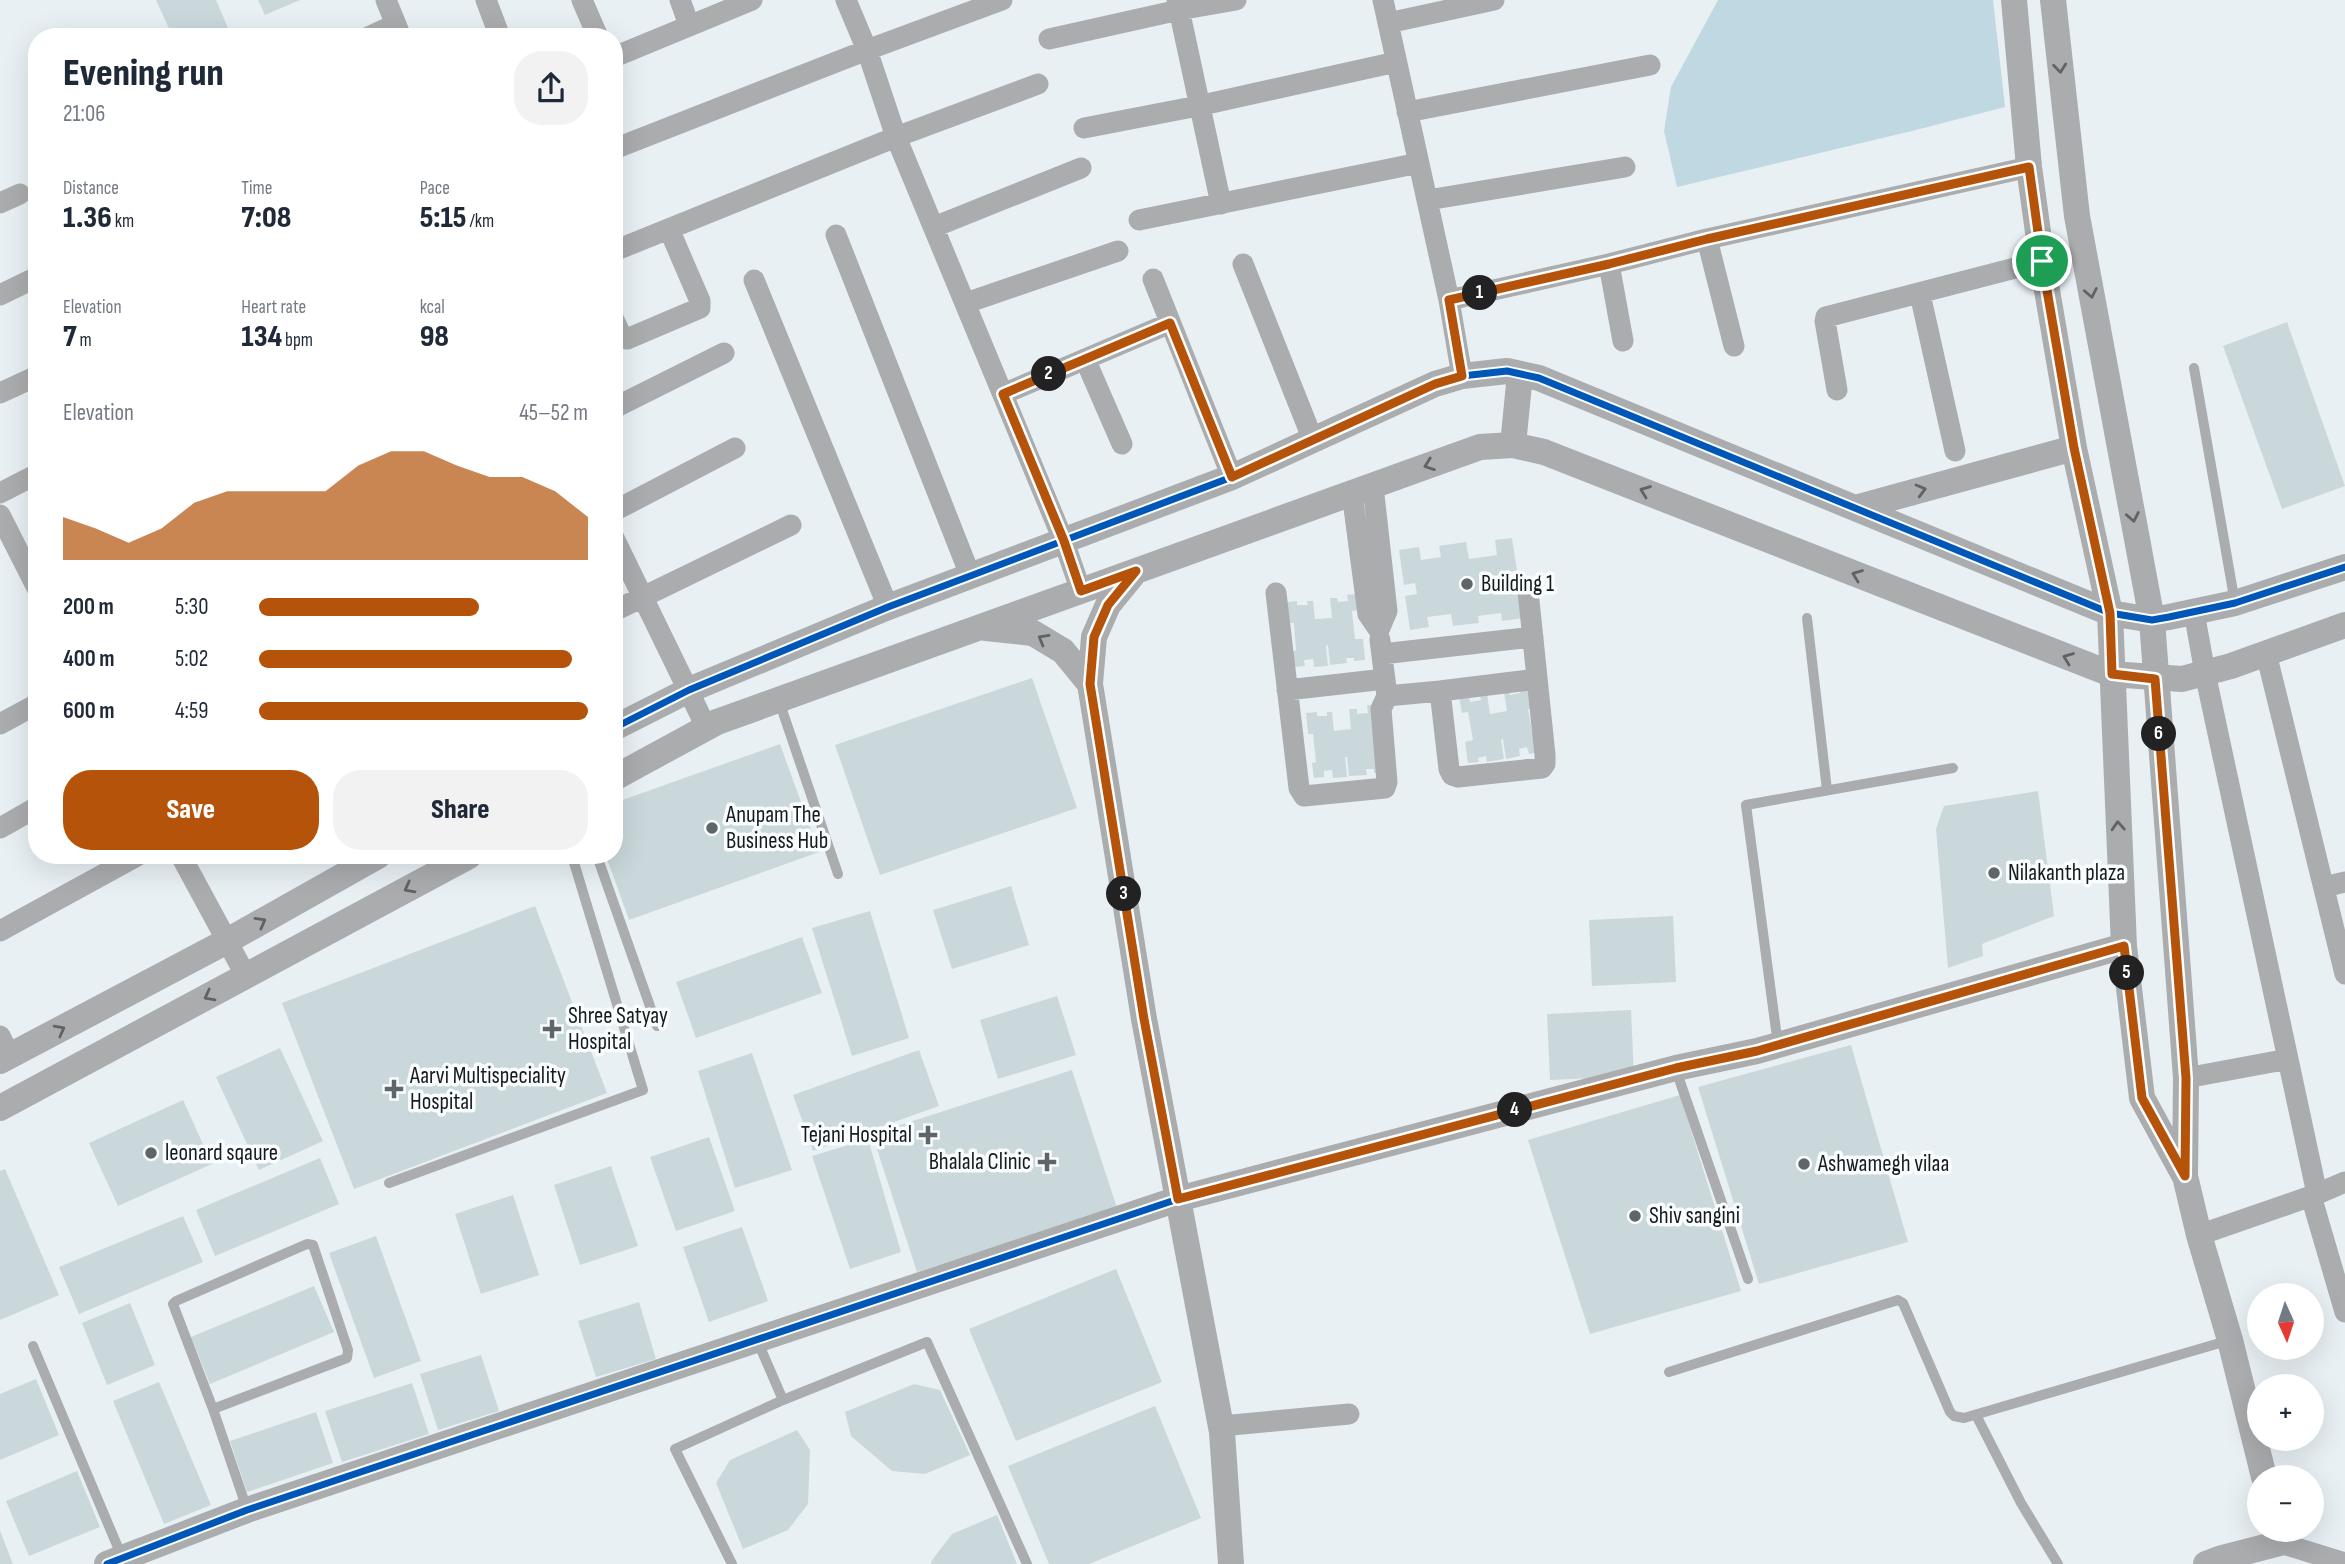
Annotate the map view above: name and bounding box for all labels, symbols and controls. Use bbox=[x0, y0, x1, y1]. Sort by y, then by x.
text: Evening run bbox=[63, 51, 224, 96]
button: share bbox=[514, 51, 588, 125]
one-way arrow bbox=[2053, 62, 2068, 74]
text: 21:06 bbox=[63, 100, 105, 128]
text: Distance bbox=[63, 177, 119, 200]
text: Time bbox=[241, 177, 272, 200]
text: Pace bbox=[420, 177, 450, 200]
text: 1.36 bbox=[63, 200, 112, 236]
text: 7:08 bbox=[241, 200, 291, 236]
text: 5:15 bbox=[420, 200, 467, 236]
text: km bbox=[112, 210, 134, 233]
text: /km bbox=[467, 210, 494, 233]
pin bbox=[2012, 231, 2072, 291]
icon: arrive bbox=[2023, 242, 2061, 280]
pin: 1 bbox=[1462, 276, 1498, 310]
text: 1 bbox=[1476, 281, 1483, 304]
one-way arrow bbox=[2083, 287, 2098, 299]
text: Elevation bbox=[63, 296, 122, 319]
text: Heart rate bbox=[241, 296, 306, 319]
text: kcal bbox=[420, 296, 445, 319]
text: 7 bbox=[63, 319, 77, 355]
text: 134 bbox=[241, 319, 282, 355]
text: 98 bbox=[420, 319, 449, 355]
text: m bbox=[77, 329, 92, 352]
text: bpm bbox=[282, 329, 313, 352]
pin: 2 bbox=[1032, 356, 1066, 392]
text: 2 bbox=[1044, 362, 1053, 385]
text: Elevation bbox=[63, 399, 134, 427]
text: 45–52 m bbox=[519, 399, 588, 427]
one-way arrow bbox=[1424, 457, 1436, 471]
one-way arrow bbox=[1915, 484, 1927, 498]
one-way arrow bbox=[1640, 486, 1652, 500]
one-way arrow bbox=[2124, 511, 2139, 523]
one-way arrow bbox=[1851, 569, 1863, 583]
place label: Building 1 bbox=[1481, 570, 1554, 598]
marker: Building 1 bbox=[1459, 576, 1475, 592]
text: 200 m bbox=[63, 593, 114, 621]
text: 5:30 bbox=[175, 593, 208, 621]
one-way arrow bbox=[1037, 634, 1050, 647]
text: 400 m bbox=[63, 645, 114, 673]
text: 5:02 bbox=[175, 645, 208, 673]
one-way arrow bbox=[2063, 653, 2075, 667]
text: 600 m bbox=[63, 697, 115, 725]
text: 4:59 bbox=[175, 697, 208, 725]
pin: 6 bbox=[2142, 716, 2176, 752]
text: 6 bbox=[2154, 722, 2163, 745]
button: Save bbox=[63, 770, 319, 850]
button: Share bbox=[333, 770, 588, 850]
place label: Anupam The Business Hub bbox=[725, 801, 828, 855]
marker: Anupam The Business Hub bbox=[704, 820, 720, 836]
one-way arrow bbox=[2111, 820, 2126, 831]
place label: Nilakanth plaza bbox=[2008, 859, 2125, 887]
marker: Nilakanth plaza bbox=[1986, 865, 2002, 881]
pin: 3 bbox=[1106, 876, 1142, 912]
one-way arrow bbox=[404, 880, 416, 893]
text: 3 bbox=[1119, 882, 1128, 905]
one-way arrow bbox=[253, 917, 266, 930]
pin: 5 bbox=[2110, 956, 2144, 990]
text: 5 bbox=[2122, 961, 2131, 984]
one-way arrow bbox=[203, 988, 216, 1001]
place label: Shree Satyay Hospital bbox=[568, 1002, 668, 1056]
marker: Shree Satyay Hospital bbox=[542, 1019, 562, 1039]
one-way arrow bbox=[53, 1024, 66, 1038]
place label: Aarvi Multispeciality Hospital bbox=[409, 1062, 566, 1116]
marker: Aarvi Multispeciality Hospital bbox=[384, 1079, 404, 1099]
pin: 4 bbox=[1498, 1092, 1532, 1128]
text: 4 bbox=[1510, 1098, 1519, 1121]
place label: Tejani Hospital bbox=[801, 1121, 912, 1149]
marker: Tejani Hospital bbox=[918, 1125, 938, 1145]
place label: leonard sqaure bbox=[165, 1139, 278, 1167]
marker: leonard sqaure bbox=[143, 1145, 159, 1161]
place label: Bhalala Clinic bbox=[929, 1148, 1031, 1176]
place label: Ashwamegh vilaa bbox=[1817, 1150, 1949, 1178]
marker: Bhalala Clinic bbox=[1037, 1152, 1057, 1172]
marker: Ashwamegh vilaa bbox=[1796, 1156, 1812, 1172]
place label: Shiv sangini bbox=[1649, 1202, 1740, 1230]
marker: Shiv sangini bbox=[1627, 1208, 1643, 1224]
north arrow bbox=[2247, 1283, 2324, 1360]
map controls bbox=[2247, 1283, 2324, 1542]
button: + bbox=[2247, 1374, 2324, 1451]
button: − bbox=[2247, 1465, 2324, 1542]

